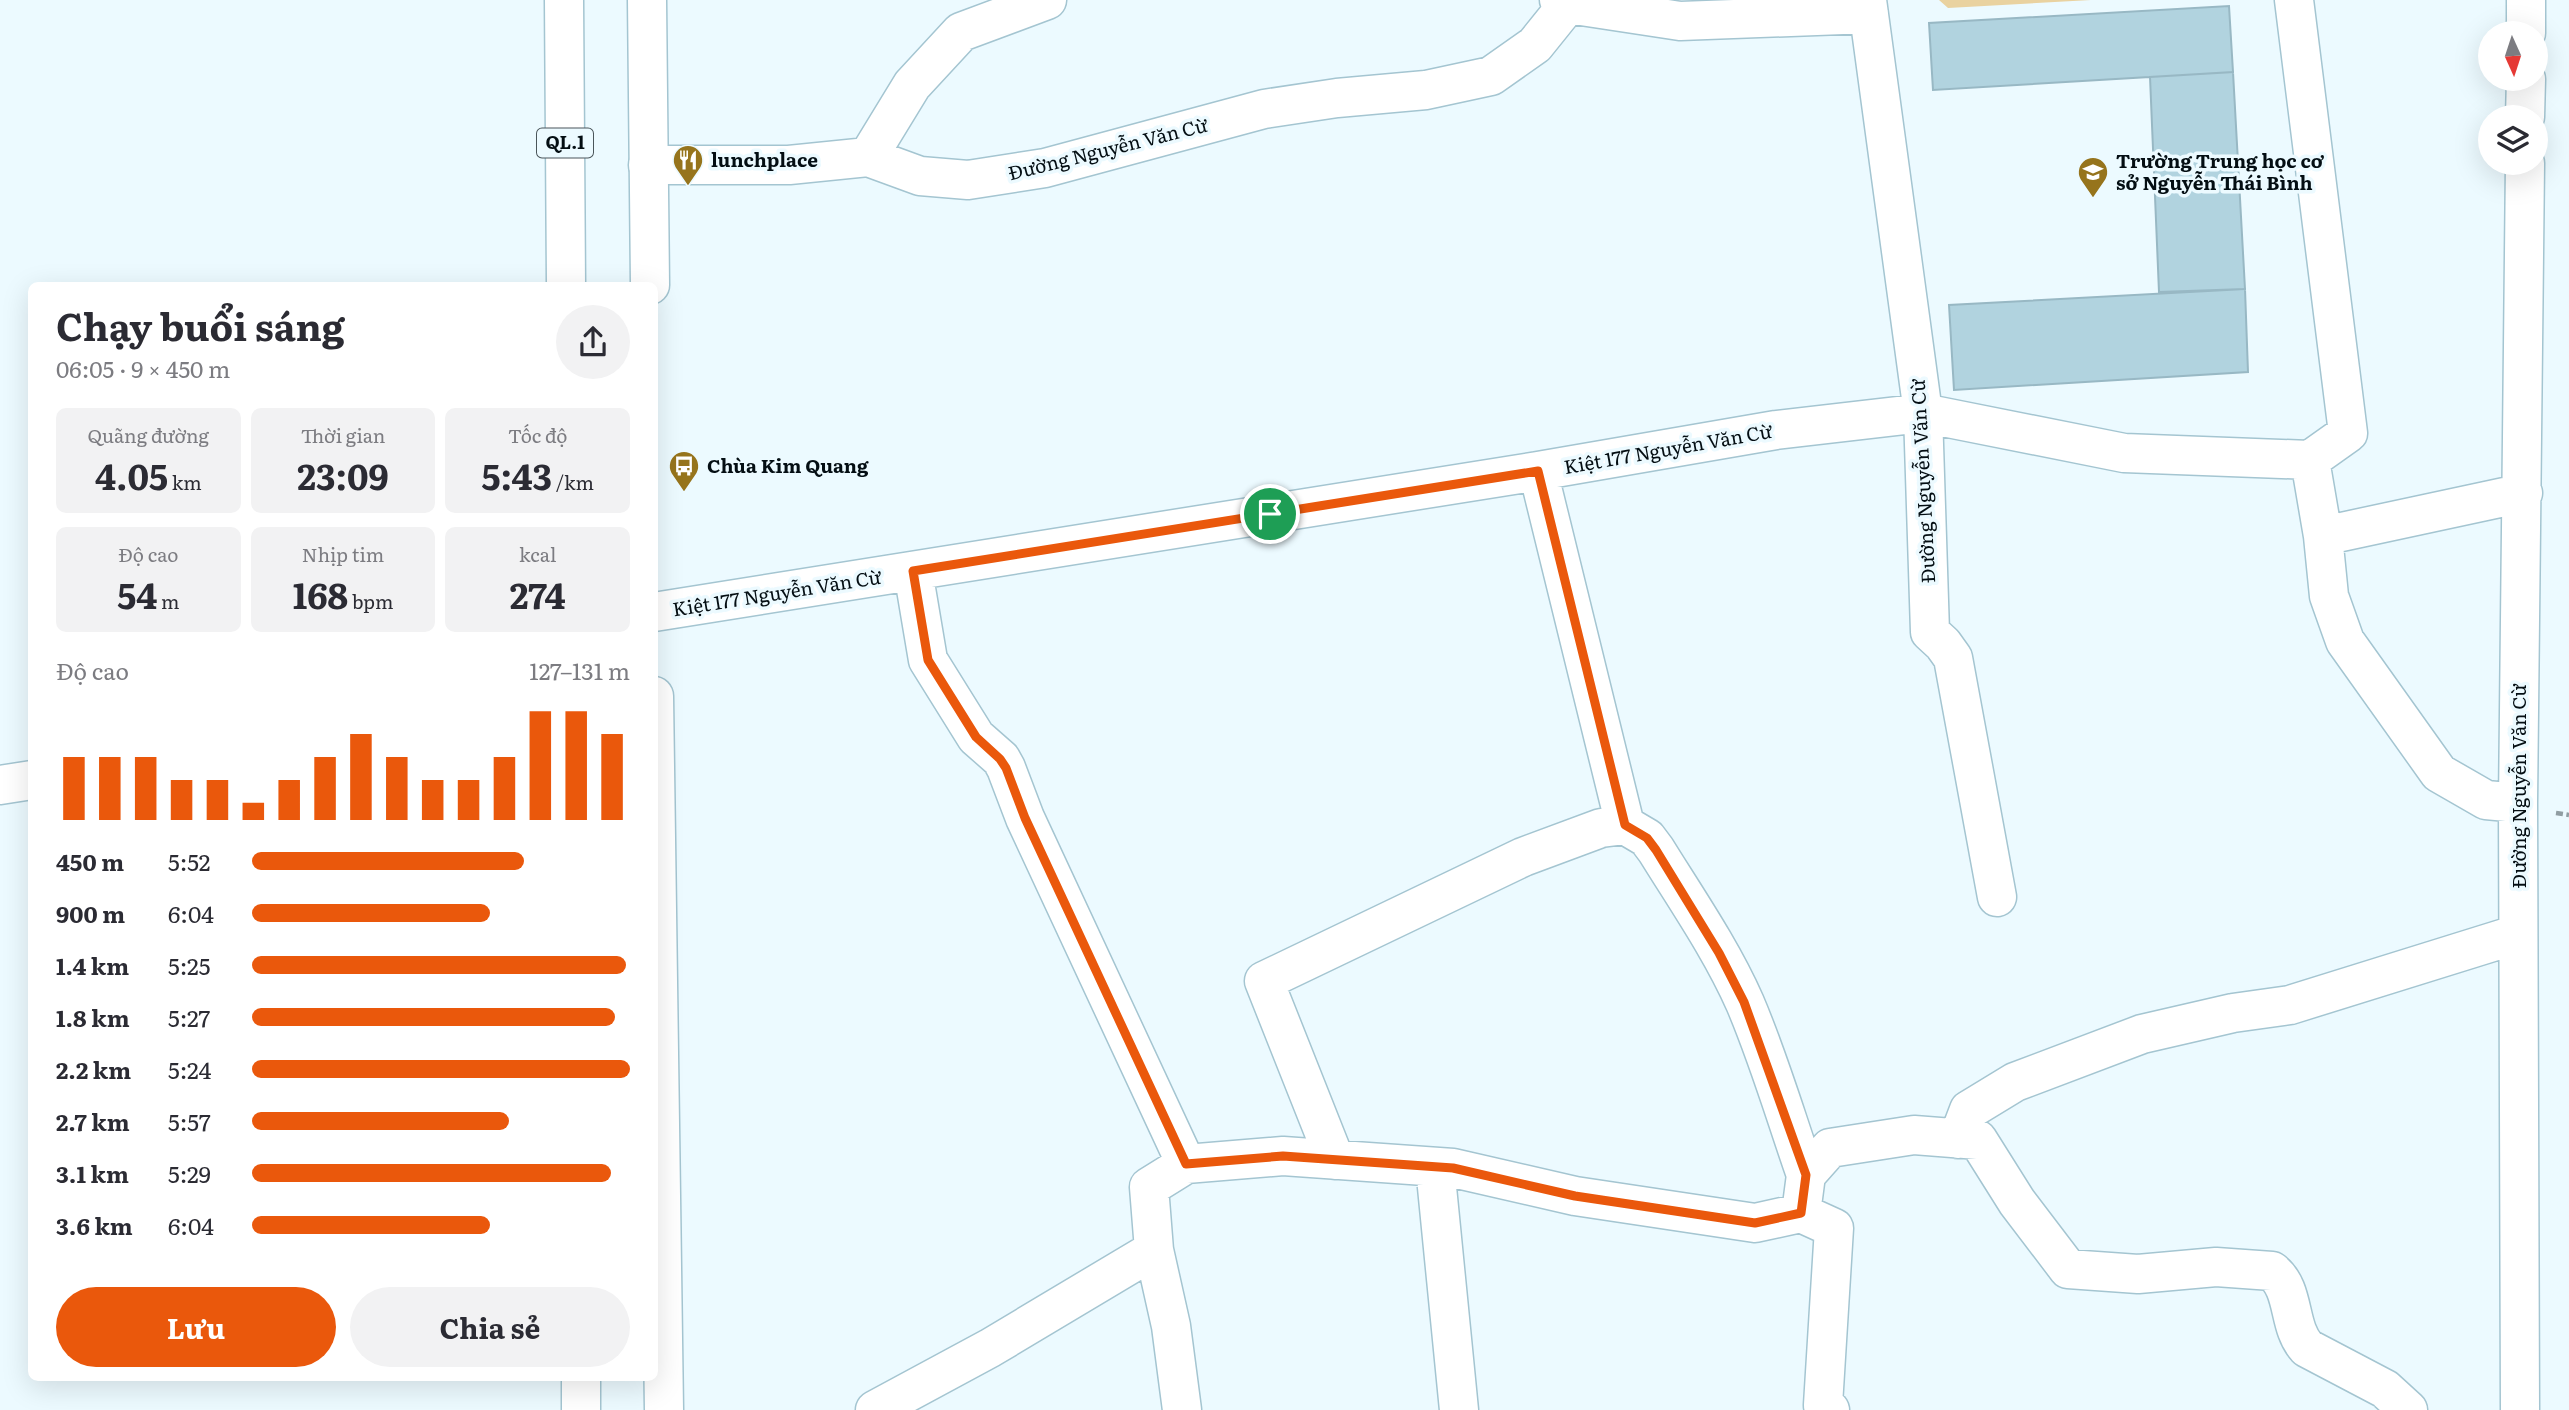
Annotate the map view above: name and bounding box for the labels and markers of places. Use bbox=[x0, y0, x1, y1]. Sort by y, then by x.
restaurant icon: lunchplace bbox=[671, 143, 705, 187]
place label: lunchplace bbox=[711, 145, 818, 173]
place label: Trường Trung học cơ sở Nguyễn Thái Bình bbox=[2116, 146, 2325, 196]
school or university icon: Trường Trung học cơ sở Nguyễn Thái Bình bbox=[2076, 155, 2110, 199]
bus stop icon: Chùa Kim Quang bbox=[667, 449, 701, 493]
place label: Chùa Kim Quang bbox=[707, 451, 869, 479]
pin bbox=[1240, 484, 1300, 544]

